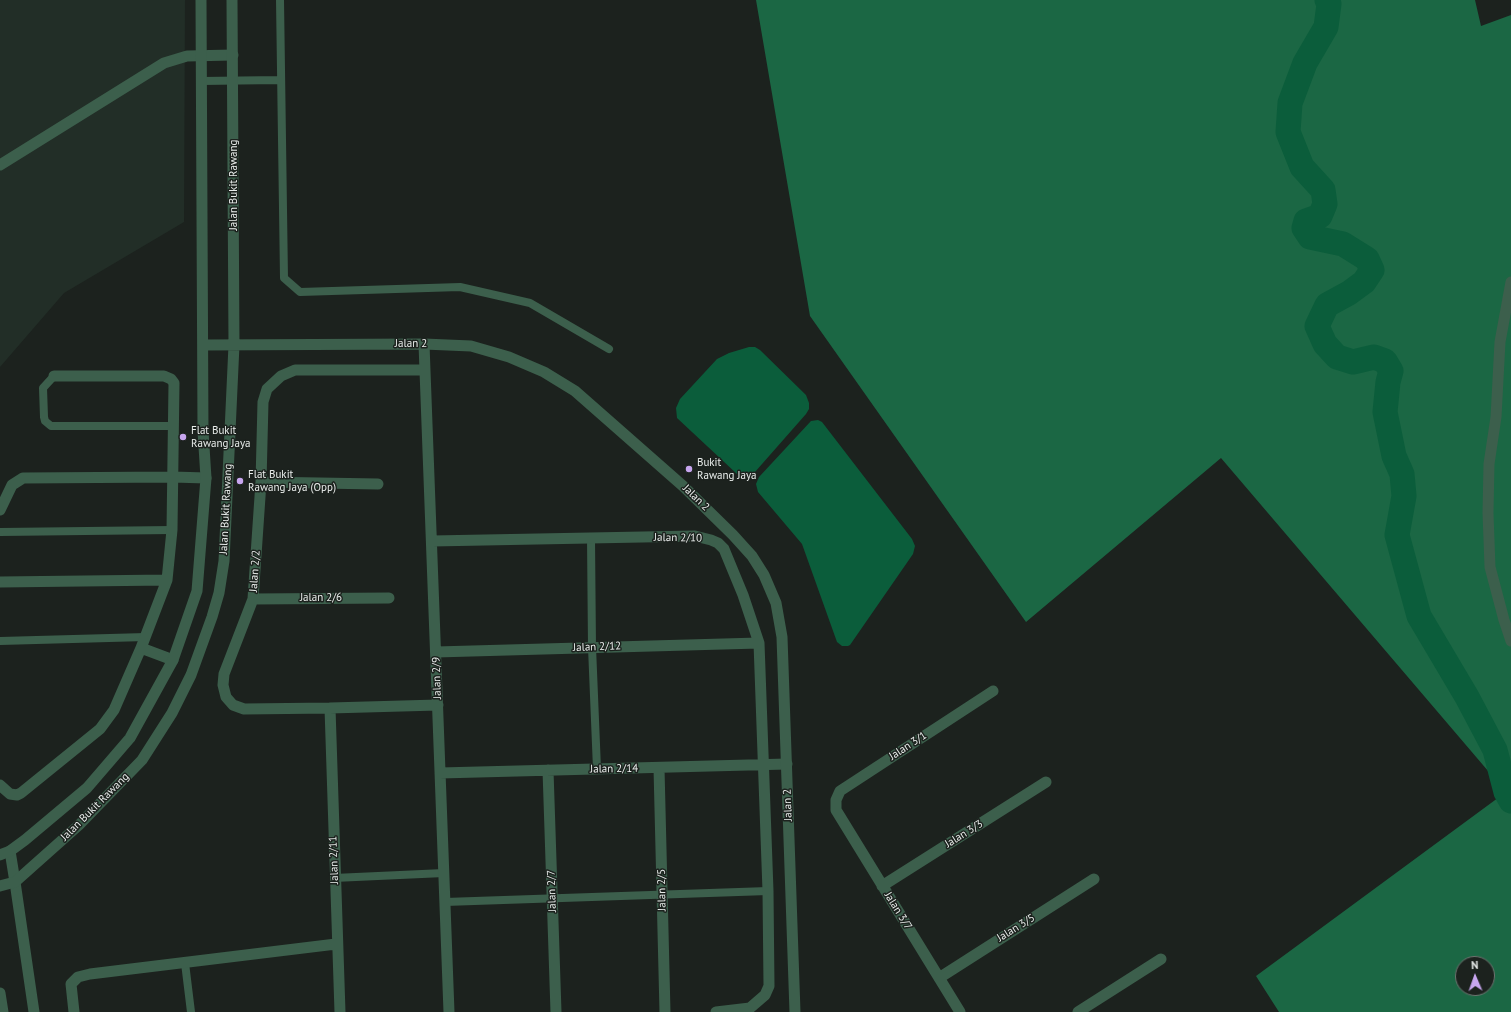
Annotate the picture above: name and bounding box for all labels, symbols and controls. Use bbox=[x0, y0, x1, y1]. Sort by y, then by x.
street label: Jalan Bukit Rawang bbox=[227, 140, 241, 230]
street label: Jalan 2 bbox=[395, 337, 427, 351]
place label: Flat Bukit Rawang Jaya bbox=[191, 424, 251, 450]
marker: Flat Bukit Rawang Jaya bbox=[178, 432, 188, 442]
place label: Bukit Rawang Jaya bbox=[697, 456, 757, 482]
street label: Jalan Bukit Rawang bbox=[217, 463, 235, 555]
marker: Bukit Rawang Jaya bbox=[684, 464, 694, 474]
place label: Flat Bukit Rawang Jaya (Opp) bbox=[248, 468, 336, 494]
marker: Flat Bukit Rawang Jaya (Opp) bbox=[235, 476, 245, 486]
street label: Jalan 2 bbox=[680, 482, 712, 514]
street label: Jalan 2/10 bbox=[654, 531, 702, 545]
street label: Jalan 2/2 bbox=[247, 550, 263, 592]
street label: Jalan 2/6 bbox=[300, 591, 342, 605]
street label: Jalan 2/12 bbox=[573, 640, 621, 654]
street label: Jalan 2/9 bbox=[430, 657, 444, 699]
street label: Jalan 3/1 bbox=[887, 729, 929, 763]
street label: Jalan 2/14 bbox=[590, 762, 638, 776]
street label: Jalan Bukit Rawang bbox=[58, 770, 132, 844]
street label: Jalan 2 bbox=[781, 789, 795, 821]
street label: Jalan 3/3 bbox=[943, 817, 985, 851]
street label: Jalan 2/11 bbox=[327, 836, 341, 884]
street label: Jalan 2/5 bbox=[655, 869, 669, 911]
street label: Jalan 2/7 bbox=[545, 870, 559, 912]
street label: Jalan 3/7 bbox=[881, 890, 915, 932]
street label: Jalan 3/5 bbox=[995, 911, 1037, 945]
north arrow bbox=[1455, 956, 1495, 996]
text: N bbox=[1471, 958, 1478, 972]

